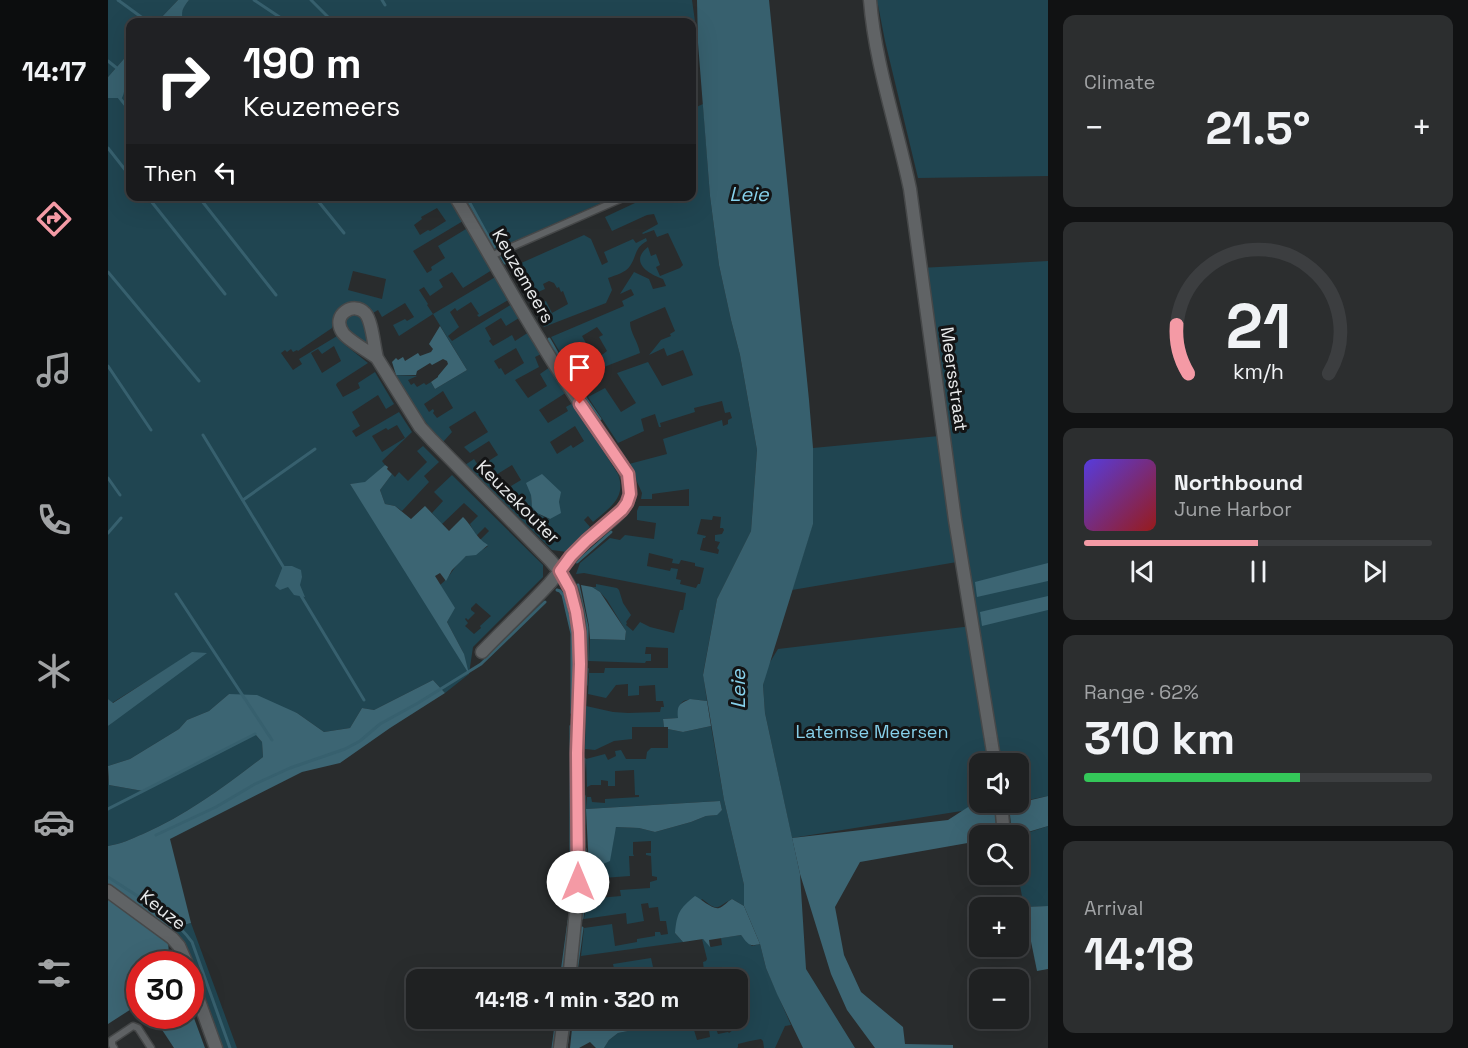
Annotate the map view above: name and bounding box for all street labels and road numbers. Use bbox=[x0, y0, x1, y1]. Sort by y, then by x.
street label: Keuzemeers bbox=[487, 225, 560, 327]
street label: Meersstraat bbox=[936, 325, 973, 433]
street label: Keuzekouter bbox=[472, 455, 565, 548]
street label: Keuze bbox=[136, 885, 191, 935]

